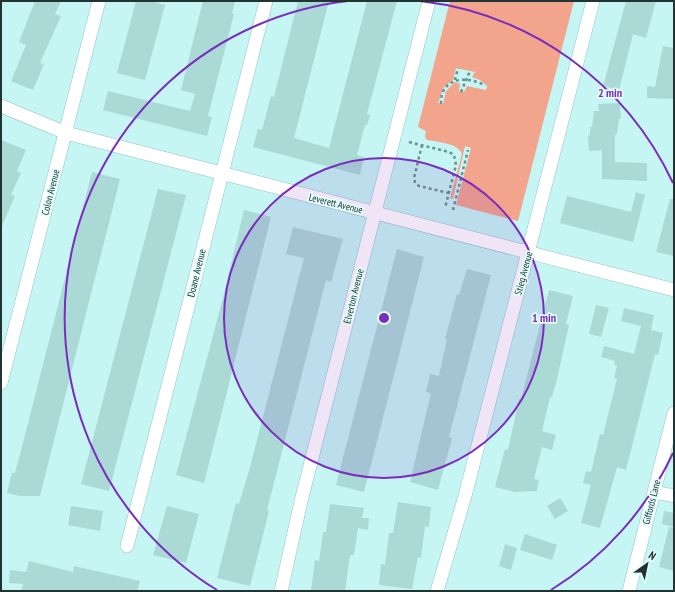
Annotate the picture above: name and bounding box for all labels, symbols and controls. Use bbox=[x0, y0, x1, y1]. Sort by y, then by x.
text: 2 min bbox=[598, 85, 622, 100]
street label: Colon Avenue bbox=[39, 168, 62, 216]
street label: Leverett Avenue bbox=[308, 191, 364, 216]
street label: Doane Avenue bbox=[184, 248, 209, 299]
street label: Stieg Avenue bbox=[511, 250, 536, 296]
street label: Elverton Avenue bbox=[340, 267, 367, 325]
text: 1 min bbox=[532, 310, 556, 325]
centre of rings bbox=[377, 311, 391, 325]
street label: Giffords Lane bbox=[640, 478, 663, 526]
north arrow bbox=[627, 544, 667, 584]
text: N bbox=[646, 548, 659, 563]

